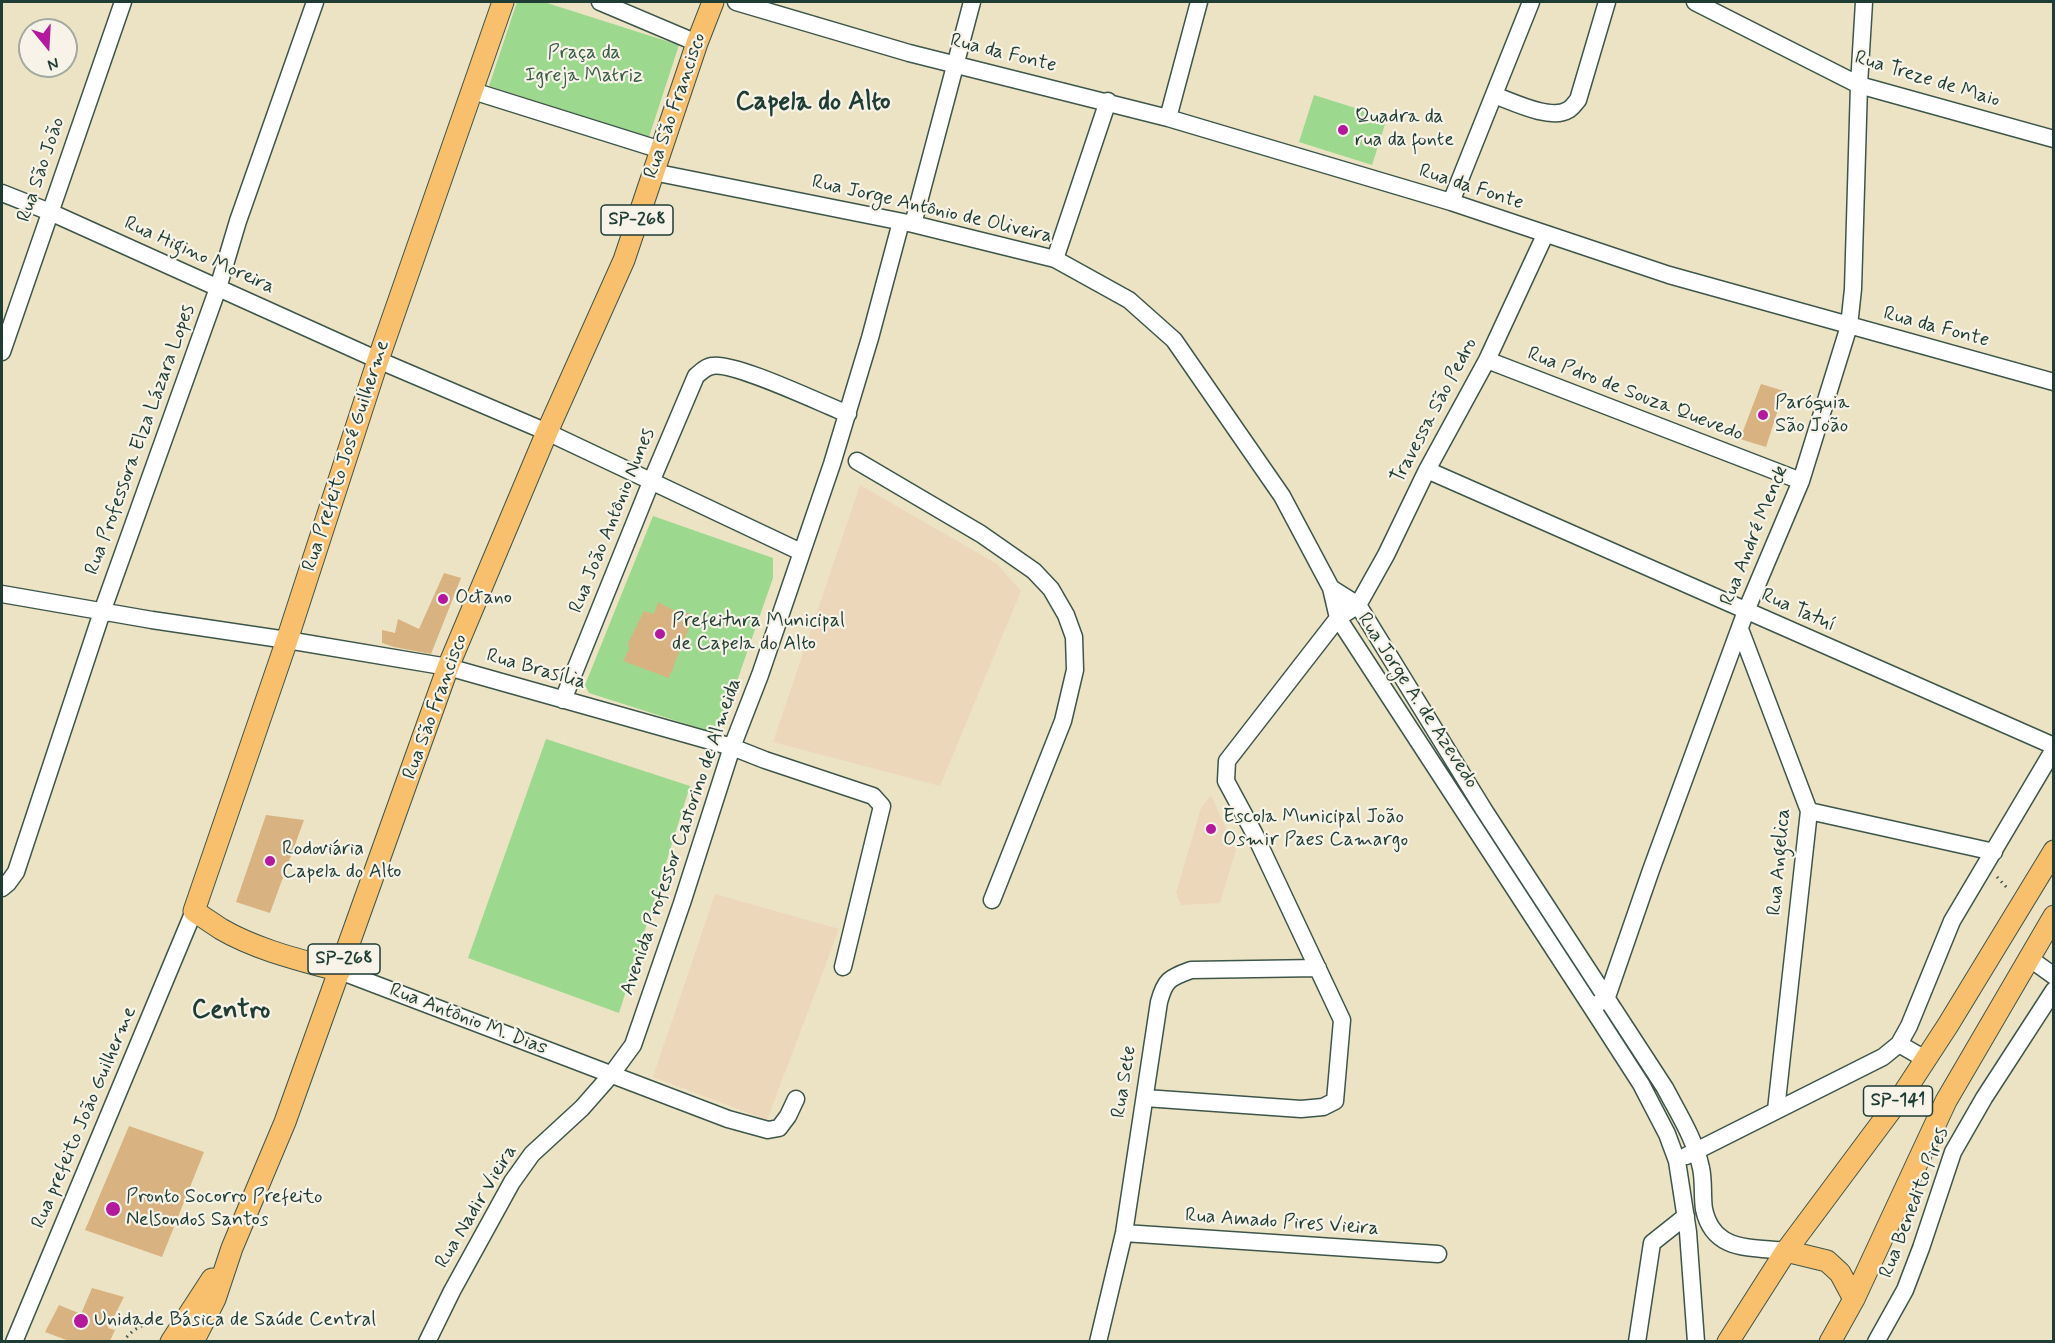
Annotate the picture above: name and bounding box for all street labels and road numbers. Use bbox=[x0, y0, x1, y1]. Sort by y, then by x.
street label: Rua da Fonte bbox=[947, 29, 1059, 79]
street label: Rua São Francisco bbox=[640, 30, 712, 182]
street label: Rua Treze de Maio bbox=[1851, 46, 2003, 114]
street label: Rua São João bbox=[13, 115, 71, 225]
street label: Rua da Fonte bbox=[1416, 160, 1526, 216]
street label: Rua Jorge Antônio de Oliveira bbox=[809, 171, 1055, 249]
road number: SP-268 bbox=[601, 205, 673, 235]
street label: Rua Higino Moreira bbox=[120, 212, 278, 300]
street label: Rua Professora Elza Lázara Lopes bbox=[81, 302, 201, 578]
street label: Rua da Fonte bbox=[1880, 302, 1992, 354]
street label: Travessa São Pedro bbox=[1387, 334, 1483, 488]
street label: Rua Prefeito José Guilherme bbox=[298, 337, 396, 575]
street label: Rua Pdro de Souza Quevedo bbox=[1524, 343, 1746, 447]
street label: Rua João Antônio Nunes bbox=[565, 425, 661, 617]
street label: Rua André Menck bbox=[1716, 462, 1794, 610]
street label: Rua Tatuí bbox=[1757, 584, 1839, 638]
street label: Rua Jorge A. de Azevedo bbox=[1351, 609, 1483, 793]
street label: Rua São Francisco bbox=[399, 631, 473, 783]
street label: Rua Brasília bbox=[483, 644, 589, 696]
street label: Avenida Professor Castorino de Almeida bbox=[616, 675, 748, 999]
street label: Rua Angelica bbox=[1763, 807, 1797, 917]
road number: SP-268 bbox=[308, 944, 380, 974]
street label: Rua Antônio M. Dias bbox=[386, 979, 550, 1061]
street label: Rua prefeito João Guilherme bbox=[27, 1003, 143, 1233]
street label: Rua Sete bbox=[1107, 1044, 1143, 1120]
road number: SP-141 bbox=[1864, 1086, 1932, 1116]
street label: Rua Benedito Pires bbox=[1875, 1124, 1955, 1282]
street label: Rua Nadir Vieira bbox=[431, 1141, 523, 1273]
street label: Rua Amado Pires Vieira bbox=[1184, 1204, 1380, 1242]

